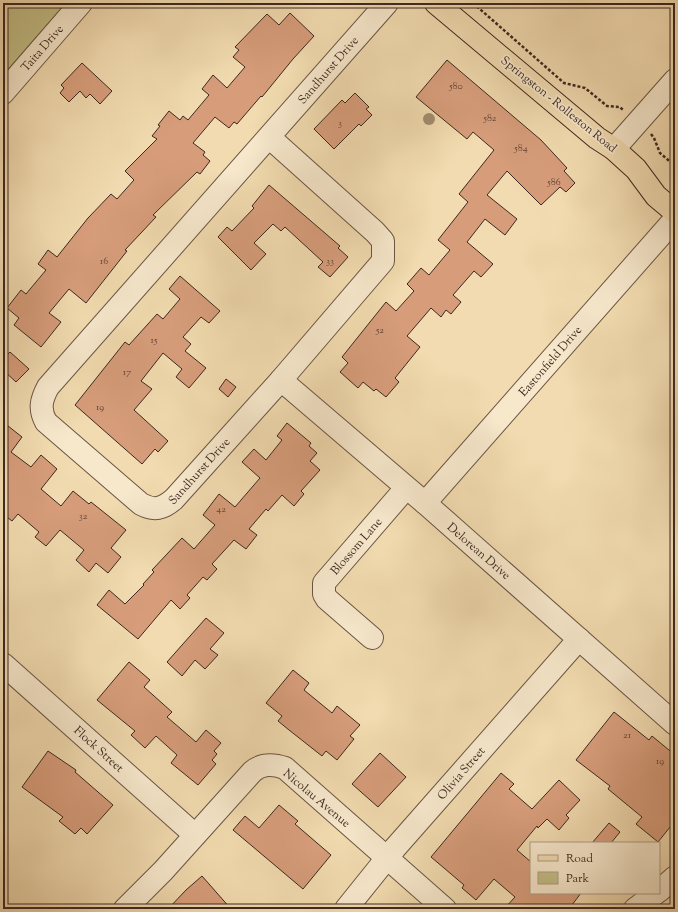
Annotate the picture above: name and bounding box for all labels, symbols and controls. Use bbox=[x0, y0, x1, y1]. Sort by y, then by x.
street label: Taita Drive bbox=[17, 21, 69, 76]
street label: Sandhurst Drive bbox=[294, 32, 364, 109]
street label: Springston - Rolleston Road bbox=[496, 52, 621, 158]
house number: 580 bbox=[448, 79, 463, 94]
house number: 582 bbox=[483, 111, 497, 126]
house number: 3 bbox=[338, 116, 342, 131]
house number: 584 bbox=[513, 141, 528, 156]
house number: 586 bbox=[546, 175, 561, 190]
house number: 16 bbox=[100, 254, 108, 269]
house number: 33 bbox=[326, 254, 334, 269]
street label: Eastonfield Drive bbox=[515, 322, 587, 401]
house number: 52 bbox=[375, 323, 384, 338]
house number: 15 bbox=[151, 333, 158, 348]
house number: 17 bbox=[123, 365, 131, 380]
house number: 19 bbox=[96, 400, 104, 415]
street label: Sandhurst Drive bbox=[165, 434, 235, 509]
house number: 42 bbox=[216, 502, 226, 517]
house number: 32 bbox=[79, 509, 88, 524]
street label: Blossom Lane bbox=[327, 514, 387, 579]
street label: Delorean Drive bbox=[443, 519, 514, 585]
street label: Flock Street bbox=[69, 722, 127, 777]
house number: 21 bbox=[623, 728, 632, 743]
street label: Olivia Street bbox=[433, 743, 490, 804]
house number: 19 bbox=[656, 754, 664, 769]
street label: Nicolau Avenue bbox=[279, 765, 354, 833]
legend bbox=[530, 842, 660, 894]
text: Road bbox=[566, 850, 593, 868]
text: Park bbox=[566, 870, 589, 888]

